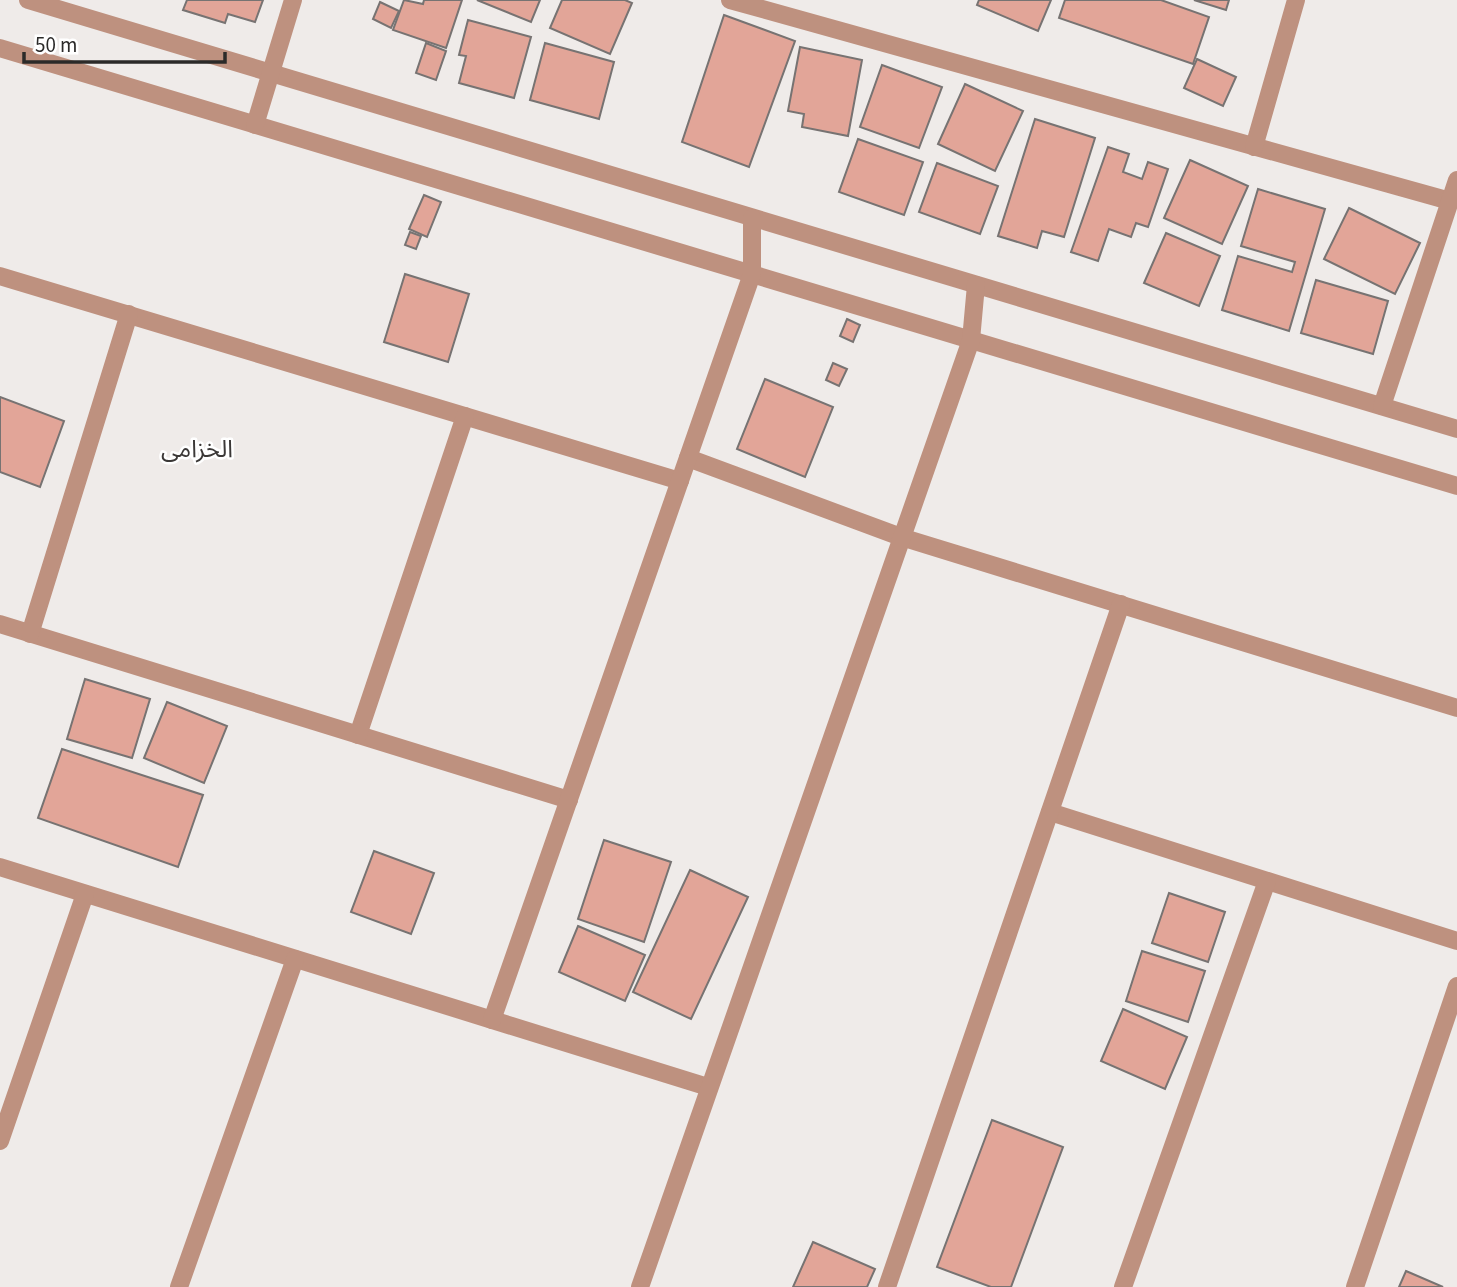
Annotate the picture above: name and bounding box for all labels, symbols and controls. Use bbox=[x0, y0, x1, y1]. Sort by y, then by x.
scale bar bbox=[24, 21, 226, 65]
text: 50 m bbox=[35, 30, 77, 60]
district label: الخزامى bbox=[161, 432, 233, 467]

